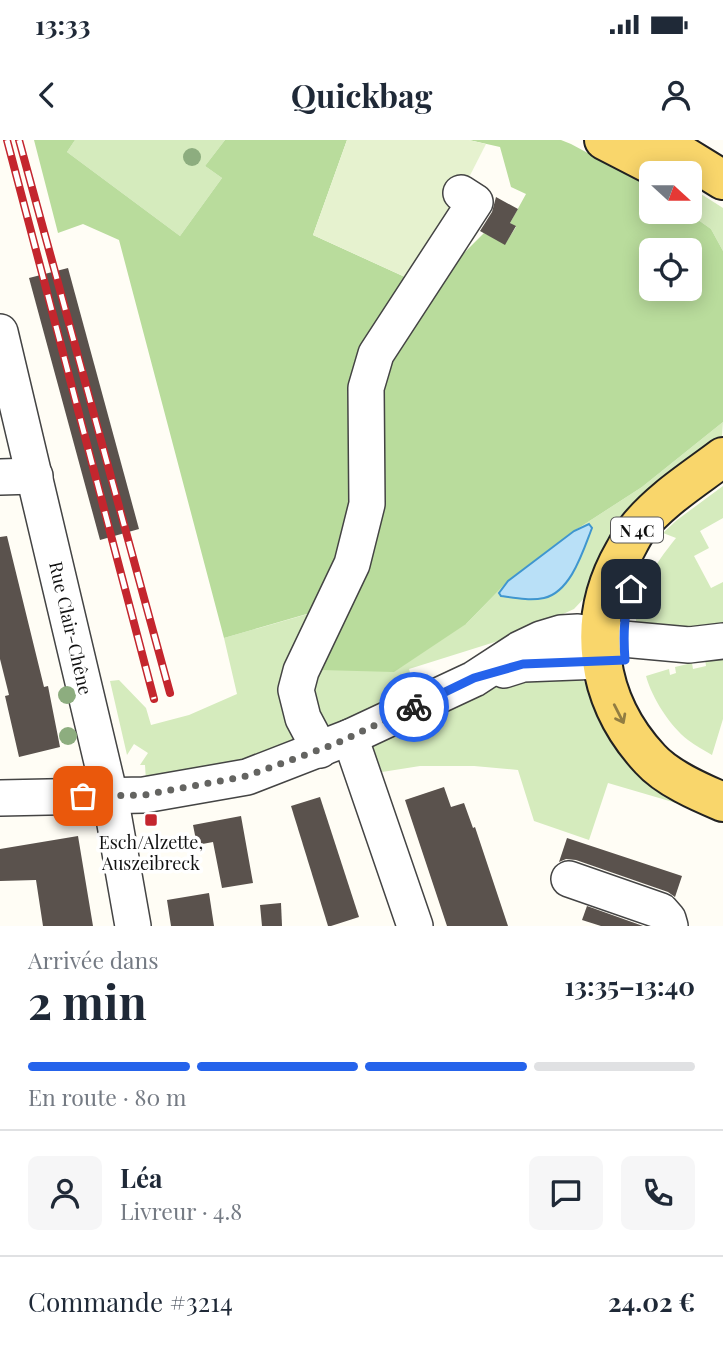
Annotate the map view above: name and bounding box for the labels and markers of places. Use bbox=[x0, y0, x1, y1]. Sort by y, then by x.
pin bbox=[601, 559, 661, 619]
pin bbox=[53, 766, 113, 826]
marker: Esch/Alzette, Auszeibreck bbox=[143, 812, 159, 828]
place label: Esch/Alzette, Auszeibreck bbox=[99, 830, 203, 875]

